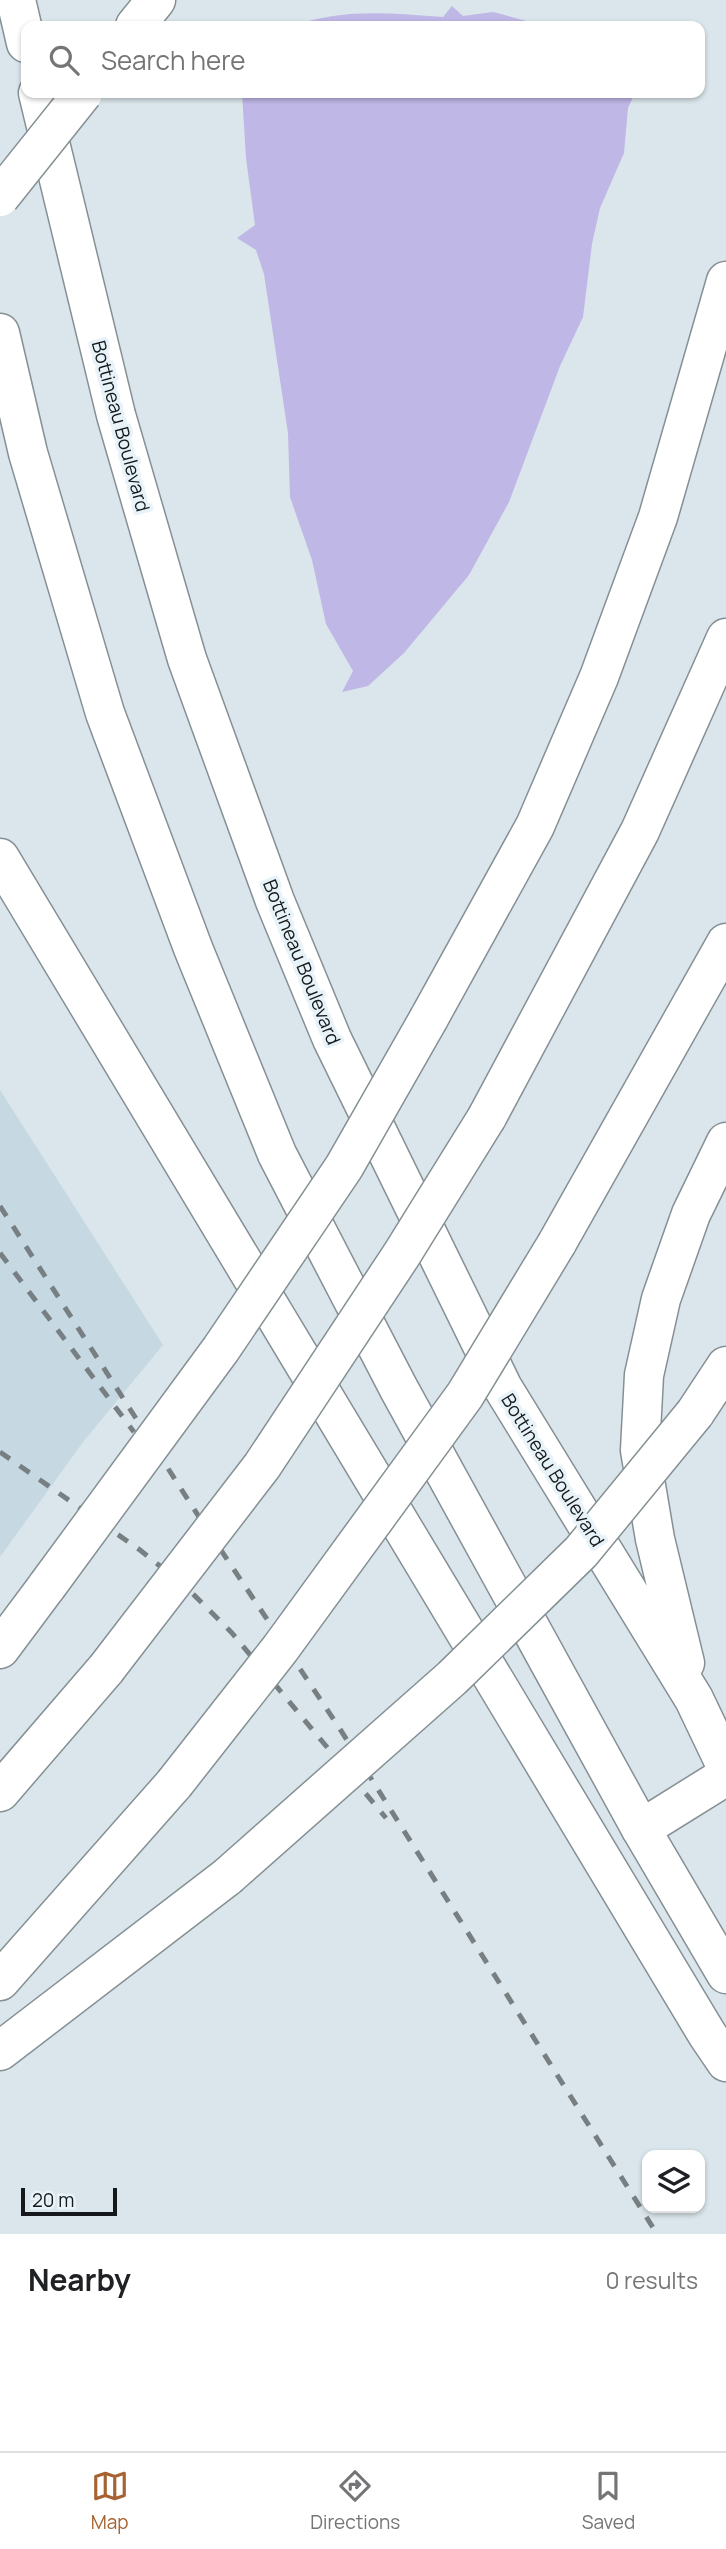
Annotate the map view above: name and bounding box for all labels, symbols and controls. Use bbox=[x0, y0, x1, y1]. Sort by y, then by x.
search box bbox=[21, 21, 705, 98]
icon: search bbox=[45, 41, 83, 79]
text: Search here bbox=[101, 42, 246, 78]
street label: Bottineau Boulevard bbox=[86, 338, 156, 514]
street label: Bottineau Boulevard bbox=[257, 876, 347, 1048]
street label: Bottineau Boulevard bbox=[495, 1388, 611, 1552]
map controls bbox=[642, 2150, 705, 2213]
button: layers bbox=[642, 2150, 705, 2213]
scale bar bbox=[21, 2185, 117, 2217]
text: 20 m bbox=[32, 2187, 74, 2213]
text: Nearby bbox=[28, 2259, 131, 2300]
text: 0 results bbox=[605, 2264, 698, 2296]
tab: Map bbox=[91, 2467, 129, 2535]
tab: Directions bbox=[310, 2467, 400, 2535]
tab: Saved bbox=[582, 2467, 635, 2535]

